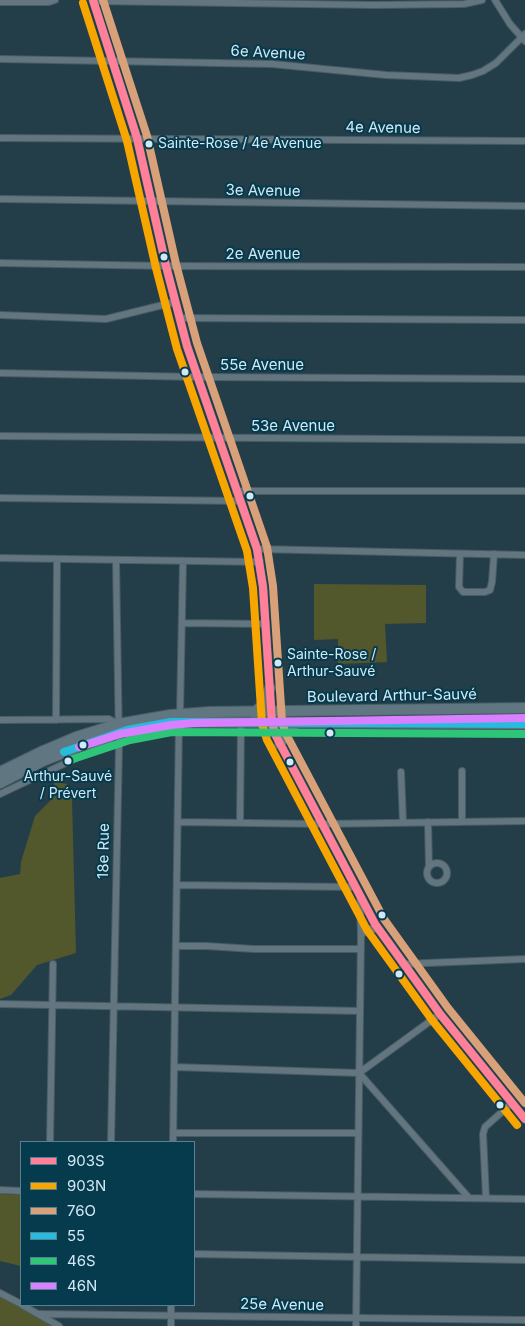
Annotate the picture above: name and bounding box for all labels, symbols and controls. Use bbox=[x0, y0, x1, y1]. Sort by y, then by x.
street label: 6e Avenue bbox=[230, 42, 306, 64]
street label: 4e Avenue bbox=[345, 118, 421, 138]
place label: Sainte-Rose / 4e Avenue bbox=[158, 136, 322, 152]
marker: Sainte-Rose / 4e Avenue bbox=[144, 139, 154, 149]
street label: 3e Avenue bbox=[225, 181, 301, 201]
street label: 2e Avenue bbox=[226, 245, 300, 263]
unlabelled marker bbox=[159, 252, 169, 262]
street label: 55e Avenue bbox=[220, 356, 304, 374]
unlabelled marker bbox=[180, 367, 190, 377]
street label: 53e Avenue bbox=[251, 417, 335, 435]
unlabelled marker bbox=[245, 491, 255, 501]
place label: Sainte-Rose / Arthur-Sauvé bbox=[287, 647, 376, 680]
marker: Sainte-Rose / Arthur-Sauvé bbox=[273, 658, 283, 668]
street label: Boulevard Arthur-Sauvé bbox=[307, 686, 477, 706]
unlabelled marker bbox=[325, 728, 335, 738]
unlabelled marker bbox=[78, 740, 88, 750]
marker: Arthur-Sauvé / Prévert bbox=[63, 756, 73, 766]
unlabelled marker bbox=[285, 757, 295, 767]
place label: Arthur-Sauvé / Prévert bbox=[24, 769, 112, 802]
street label: 18e Rue bbox=[95, 823, 113, 879]
unlabelled marker bbox=[377, 910, 387, 920]
unlabelled marker bbox=[394, 969, 404, 979]
unlabelled marker bbox=[495, 1100, 505, 1110]
legend bbox=[20, 1141, 195, 1306]
text: 903S bbox=[67, 1151, 105, 1170]
text: 903N bbox=[67, 1176, 106, 1195]
text: 76O bbox=[67, 1201, 96, 1220]
text: 55 bbox=[67, 1226, 85, 1245]
text: 46S bbox=[67, 1251, 96, 1270]
text: 46N bbox=[67, 1276, 97, 1295]
street label: 25e Avenue bbox=[240, 1295, 324, 1315]

